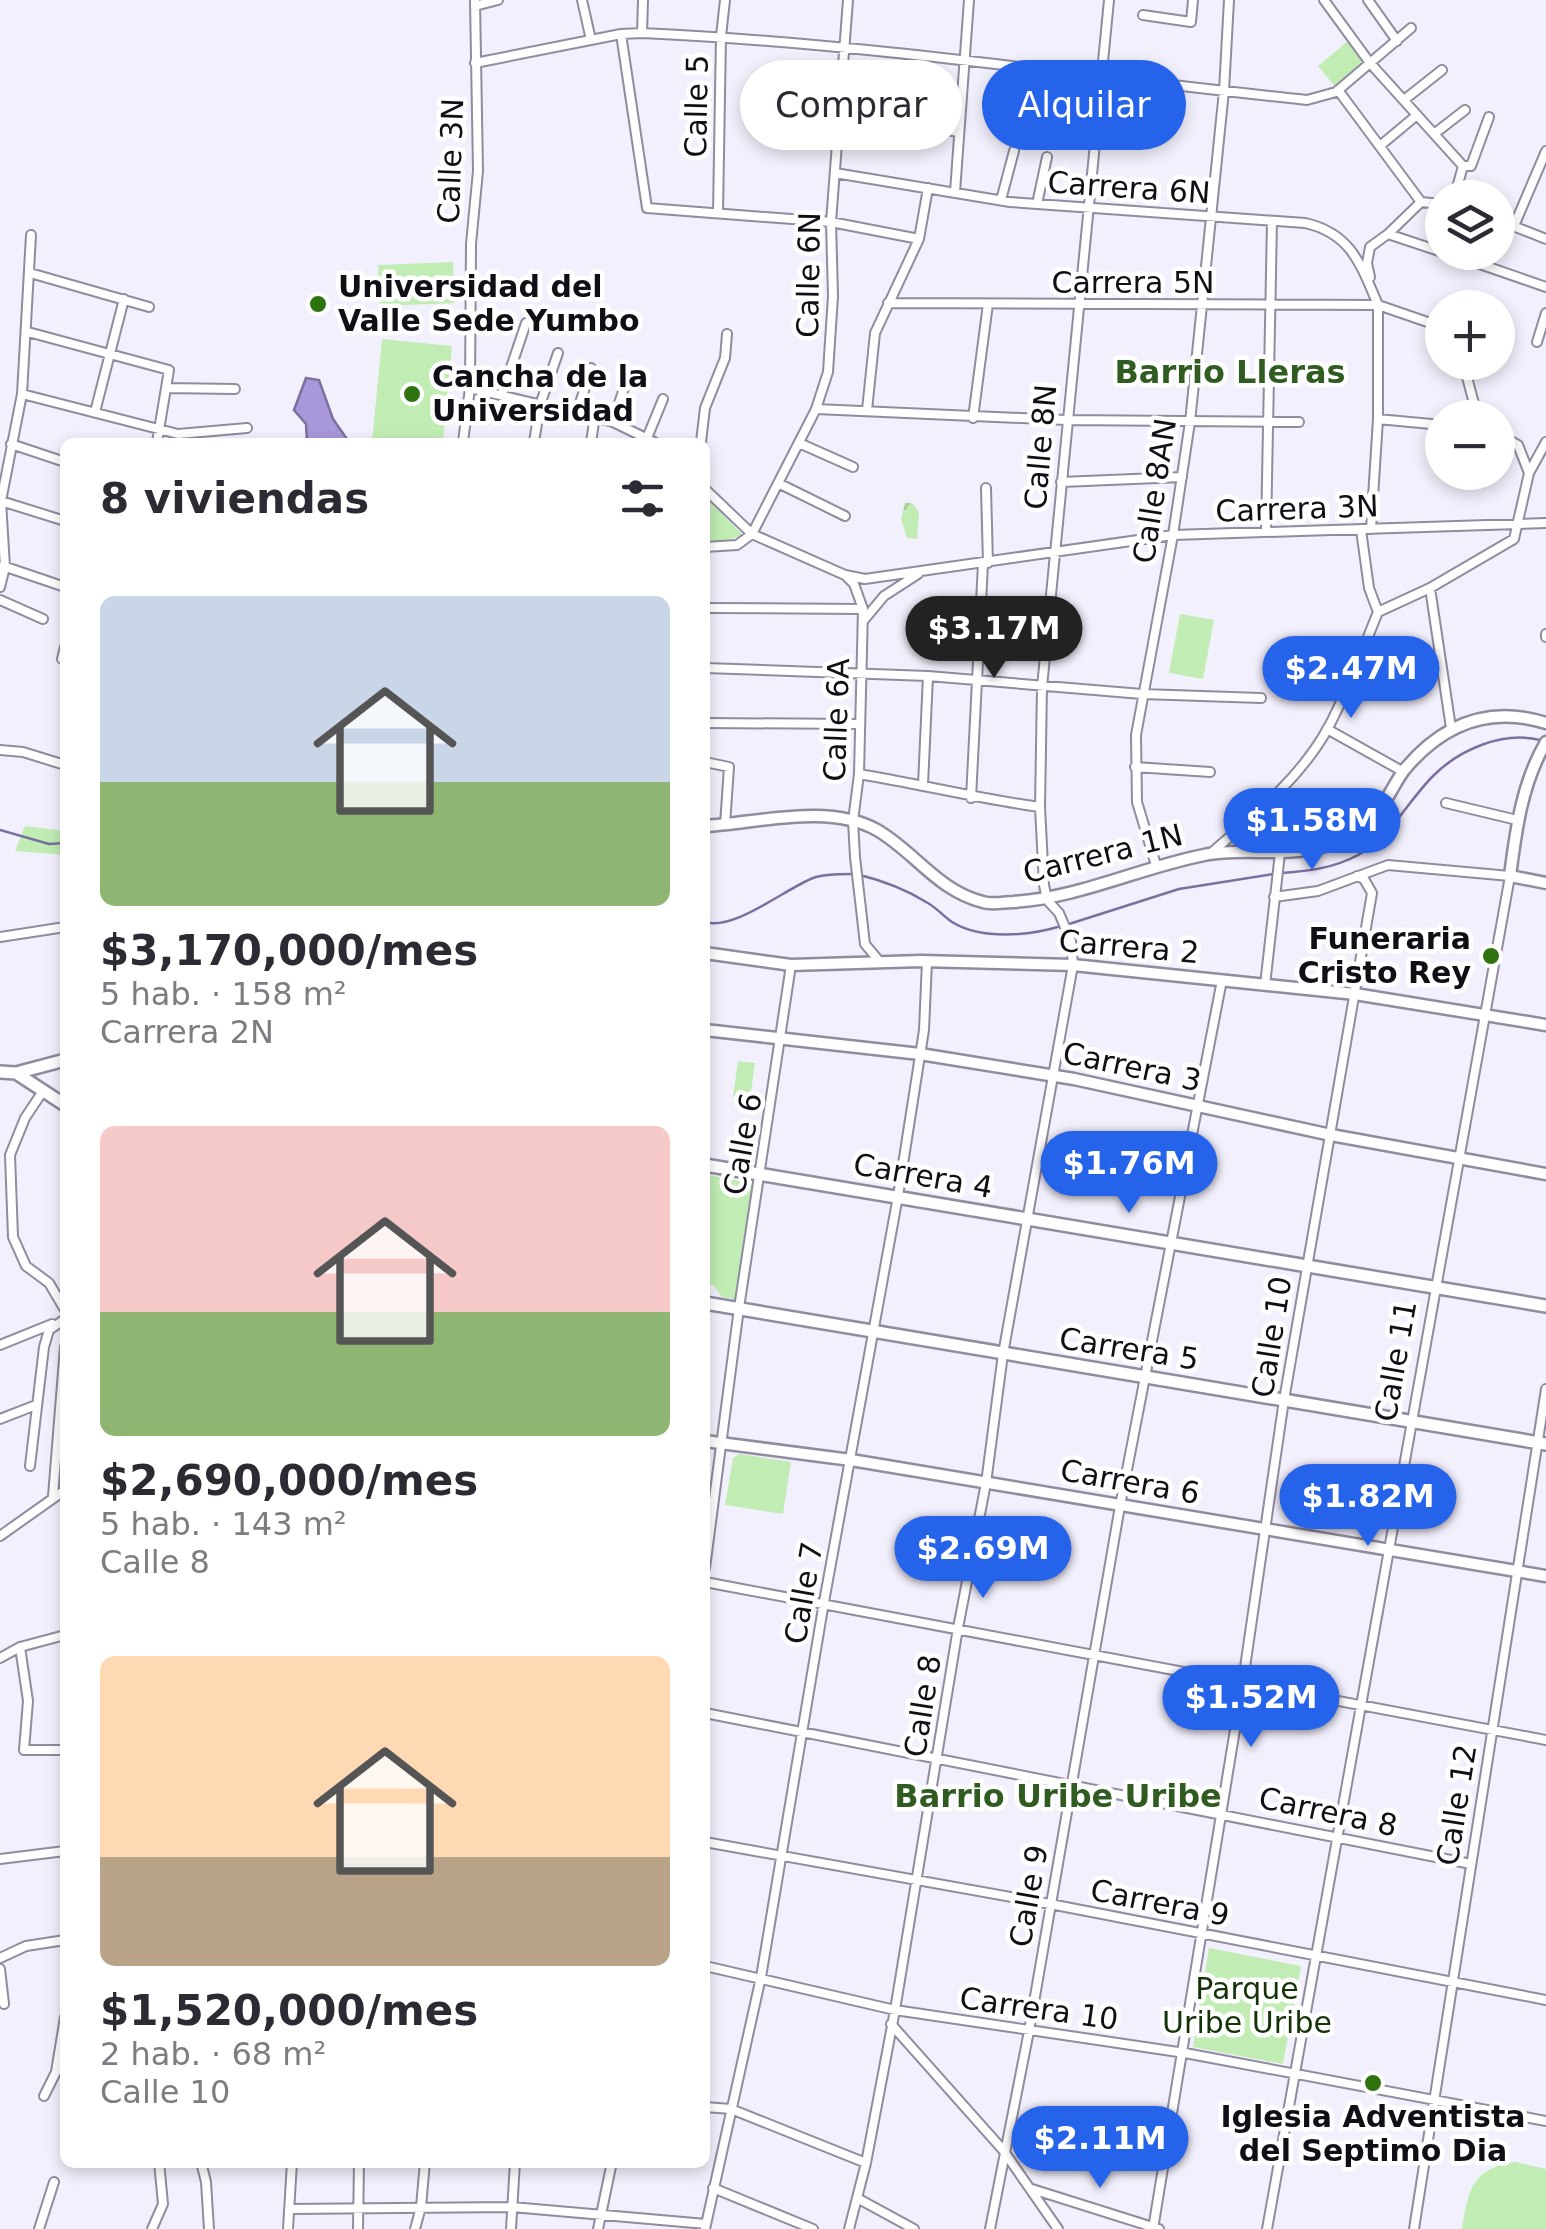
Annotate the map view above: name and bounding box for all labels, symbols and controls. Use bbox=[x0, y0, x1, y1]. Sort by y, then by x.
street label: Calle 5 bbox=[678, 54, 715, 158]
chip: Comprar bbox=[740, 60, 962, 150]
chip: Alquilar bbox=[982, 60, 1186, 150]
street label: Calle 3N bbox=[431, 98, 470, 224]
street label: Carrera 6N bbox=[1046, 164, 1212, 211]
map controls bbox=[1425, 180, 1515, 490]
button: layers bbox=[1425, 180, 1515, 270]
street label: Calle 6N bbox=[790, 212, 827, 338]
street label: Carrera 5N bbox=[1051, 265, 1215, 300]
place label: Universidad del Valle Sede Yumbo bbox=[338, 269, 640, 338]
button: + bbox=[1425, 290, 1515, 380]
marker: Universidad del Valle Sede Yumbo bbox=[307, 293, 329, 315]
district label: Barrio Lleras bbox=[1114, 353, 1346, 391]
place label: Cancha de la Universidad bbox=[432, 359, 648, 428]
marker: Cancha de la Universidad bbox=[401, 383, 423, 405]
street label: Calle 8N bbox=[1018, 383, 1063, 511]
button: − bbox=[1425, 400, 1515, 490]
street label: Calle 8AN bbox=[1126, 416, 1183, 566]
icon: filters bbox=[615, 471, 670, 526]
text: 8 viviendas bbox=[100, 474, 369, 523]
street label: Carrera 3N bbox=[1215, 488, 1379, 529]
pin: $3.17M bbox=[913, 596, 1075, 681]
text: $3.17M bbox=[927, 609, 1061, 647]
pin: $2.47M bbox=[1270, 636, 1432, 721]
text: $2.47M bbox=[1284, 649, 1418, 687]
street label: Calle 6A bbox=[817, 657, 856, 782]
icon: home bbox=[295, 661, 475, 841]
pin: $1.58M bbox=[1231, 788, 1393, 873]
text: $1.58M bbox=[1245, 801, 1379, 839]
street label: Carrera 1N bbox=[1020, 817, 1186, 890]
place label: Funeraria Cristo Rey bbox=[1298, 921, 1471, 990]
street label: Carrera 2 bbox=[1057, 923, 1201, 970]
text: $3,170,000/mes bbox=[100, 926, 478, 975]
marker: Funeraria Cristo Rey bbox=[1480, 945, 1502, 967]
text: 5 hab. · 158 m² bbox=[100, 975, 347, 1013]
text: Carrera 2N bbox=[100, 1013, 274, 1051]
street label: Carrera 3 bbox=[1060, 1035, 1205, 1098]
street label: Calle 6 bbox=[716, 1090, 769, 1198]
pin: $1.76M bbox=[1048, 1131, 1210, 1216]
text: $1.76M bbox=[1062, 1144, 1196, 1182]
street label: Carrera 4 bbox=[851, 1146, 995, 1205]
icon: home bbox=[295, 1191, 475, 1371]
street label: Calle 10 bbox=[1245, 1274, 1298, 1400]
street label: Calle 11 bbox=[1368, 1298, 1423, 1424]
street label: Carrera 5 bbox=[1057, 1320, 1201, 1377]
street label: Carrera 6 bbox=[1058, 1452, 1202, 1511]
text: $2,690,000/mes bbox=[100, 1456, 478, 1505]
pin: $1.82M bbox=[1287, 1464, 1449, 1549]
text: $1.82M bbox=[1301, 1477, 1435, 1515]
text: 5 hab. · 143 m² bbox=[100, 1505, 347, 1543]
pin: $2.69M bbox=[902, 1516, 1064, 1601]
text: $2.69M bbox=[916, 1529, 1050, 1567]
street label: Calle 7 bbox=[777, 1539, 830, 1647]
text: Calle 8 bbox=[100, 1543, 210, 1581]
street label: Calle 8 bbox=[897, 1652, 948, 1760]
pin: $1.52M bbox=[1170, 1665, 1332, 1750]
text: $1.52M bbox=[1184, 1678, 1318, 1716]
icon: home bbox=[295, 1721, 475, 1901]
street label: Calle 12 bbox=[1430, 1742, 1483, 1868]
district label: Barrio Uribe Uribe bbox=[894, 1777, 1222, 1815]
street label: Carrera 8 bbox=[1256, 1780, 1401, 1843]
street label: Calle 9 bbox=[1002, 1842, 1055, 1950]
street label: Carrera 9 bbox=[1088, 1872, 1232, 1933]
park label: Parque Uribe Uribe bbox=[1162, 1971, 1332, 2040]
street label: Carrera 10 bbox=[958, 1980, 1121, 2037]
text: $1,520,000/mes bbox=[100, 1986, 478, 2035]
text: 2 hab. · 68 m² bbox=[100, 2035, 326, 2073]
marker: Iglesia Adventista del Septimo Dia bbox=[1362, 2072, 1384, 2094]
text: Calle 10 bbox=[100, 2073, 230, 2111]
place label: Iglesia Adventista del Septimo Dia bbox=[1220, 2099, 1526, 2168]
pin: $2.11M bbox=[1019, 2106, 1181, 2191]
text: $2.11M bbox=[1033, 2119, 1167, 2157]

